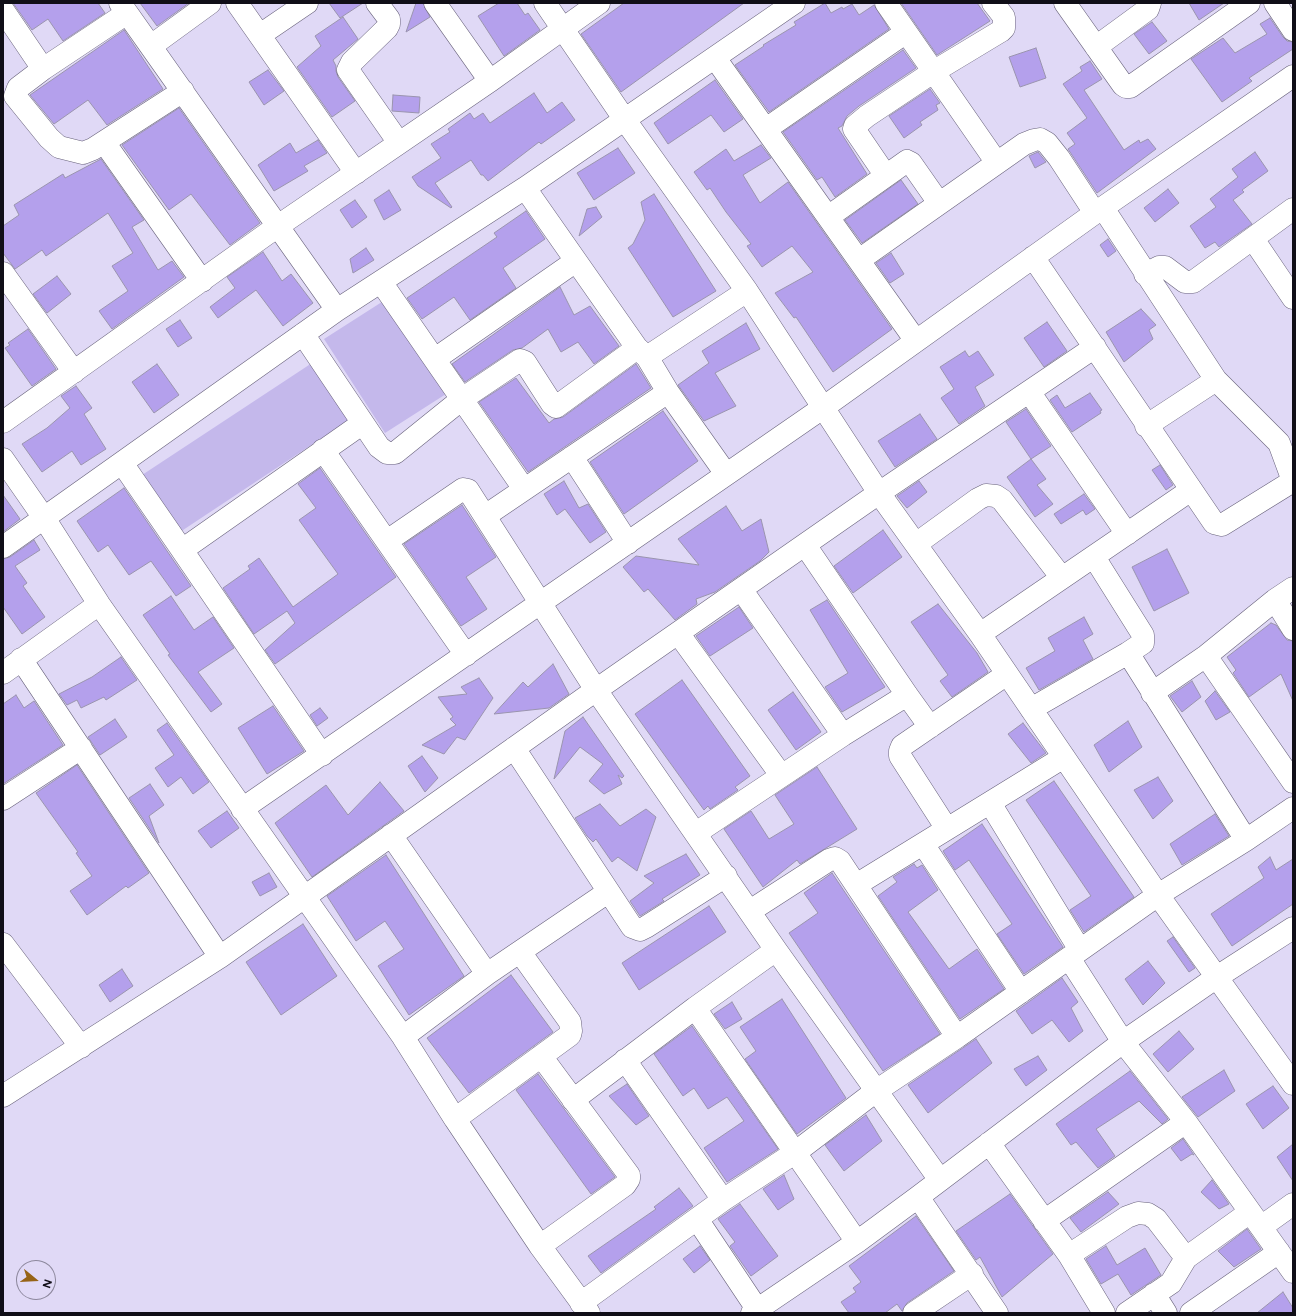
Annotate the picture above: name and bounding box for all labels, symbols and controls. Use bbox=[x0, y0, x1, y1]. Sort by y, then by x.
north arrow bbox=[16, 1260, 56, 1300]
text: N bbox=[39, 1277, 54, 1290]

